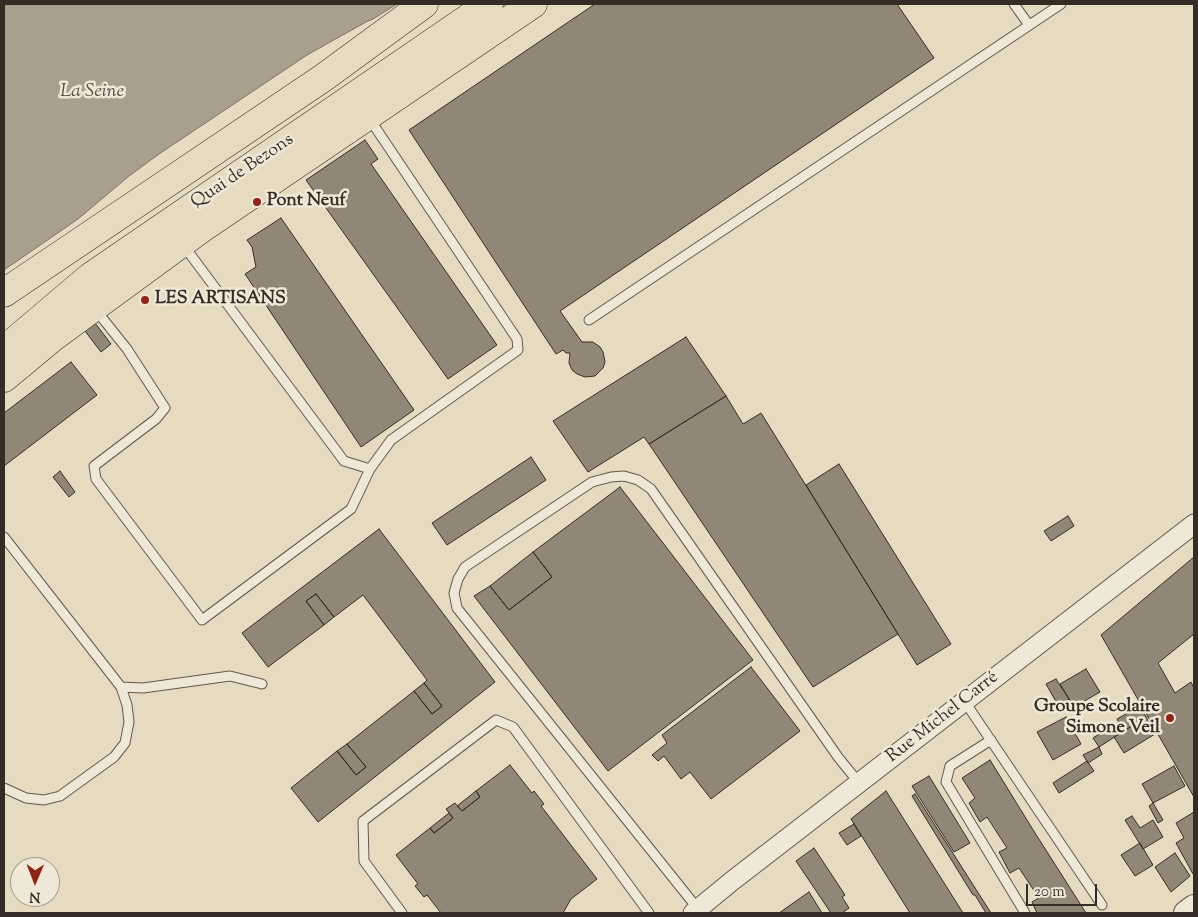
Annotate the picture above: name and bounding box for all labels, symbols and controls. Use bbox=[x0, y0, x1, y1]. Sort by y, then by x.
water label: La Seine bbox=[60, 82, 124, 104]
street label: Quai de Bezons bbox=[188, 130, 298, 214]
place label: Pont Neuf bbox=[267, 191, 346, 213]
marker: Pont Neuf bbox=[251, 196, 263, 208]
place label: LES ARTISANS bbox=[155, 289, 286, 311]
marker: LES ARTISANS bbox=[139, 294, 151, 306]
street label: Rue Michel Carré bbox=[883, 668, 1003, 768]
place label: Groupe Scolaire Simone Veil bbox=[1034, 697, 1160, 740]
marker: Groupe Scolaire Simone Veil bbox=[1164, 712, 1176, 724]
north arrow bbox=[10, 857, 60, 907]
scale bar bbox=[1028, 874, 1099, 906]
text: 20 m bbox=[1034, 882, 1065, 903]
text: N bbox=[29, 886, 41, 906]

